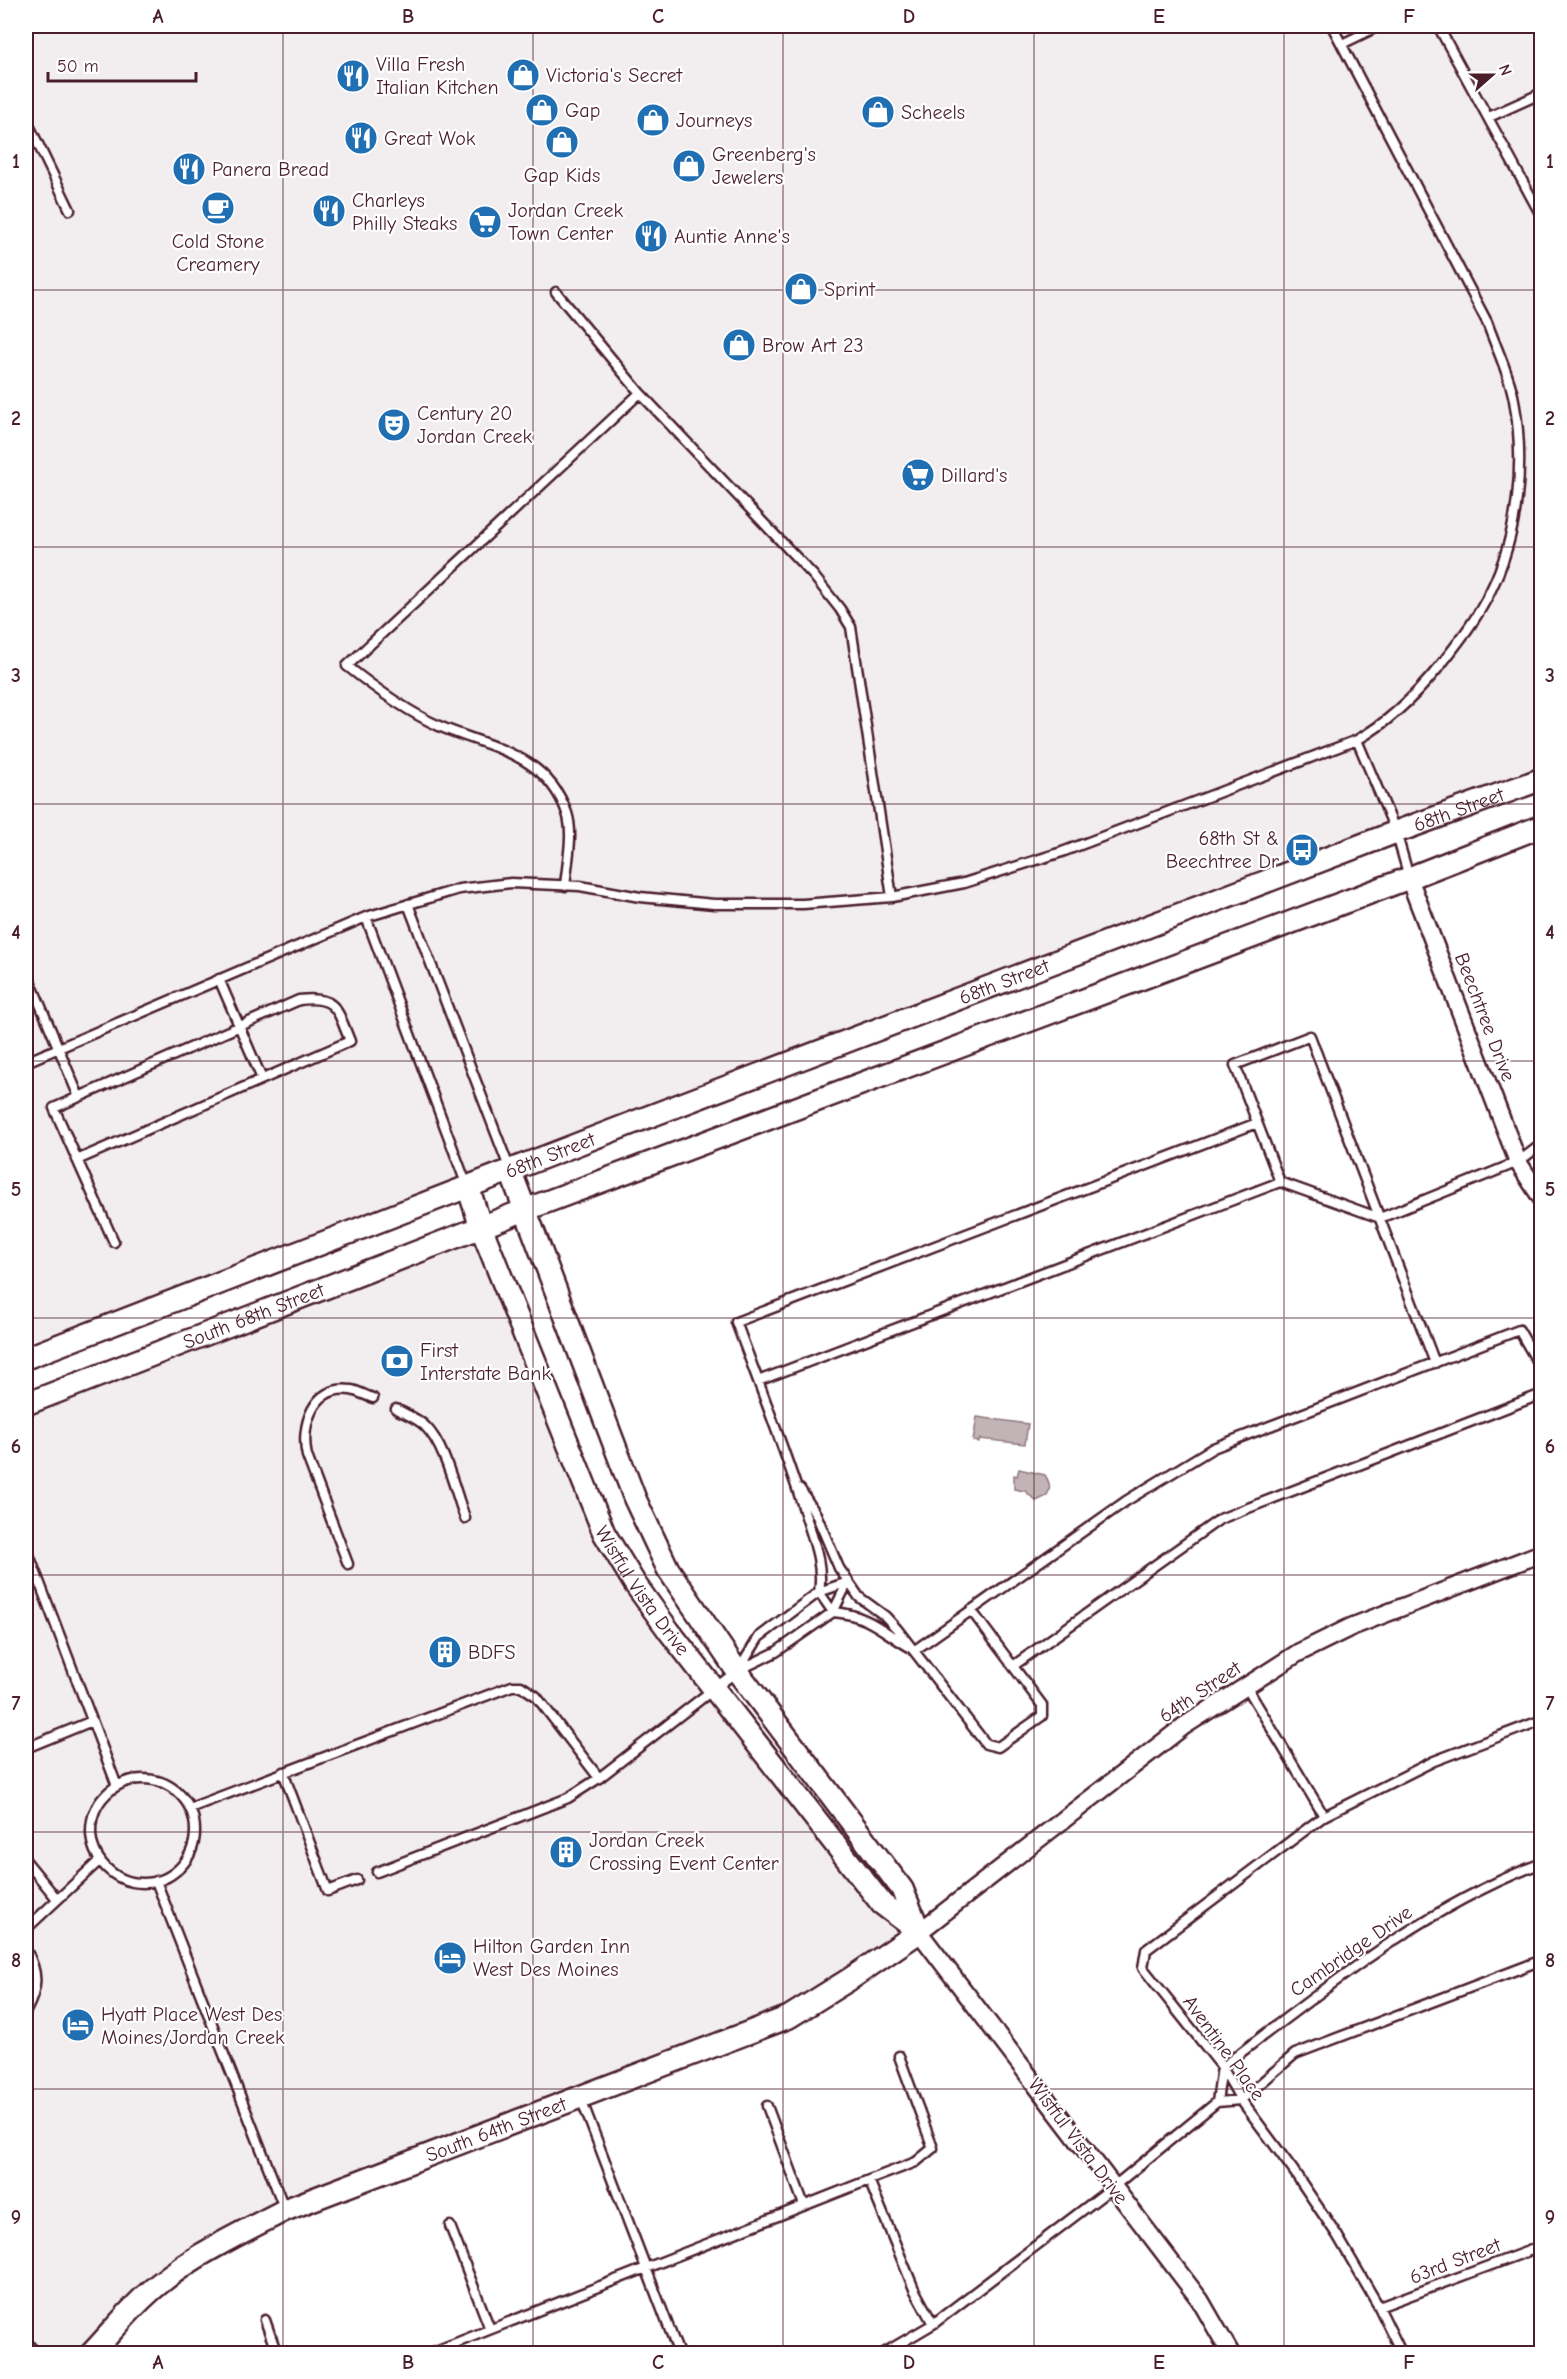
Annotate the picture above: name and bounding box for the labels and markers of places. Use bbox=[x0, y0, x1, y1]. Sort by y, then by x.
place label: Villa Fresh Italian Kitchen bbox=[376, 53, 499, 99]
shop icon: Victoria's Secret bbox=[505, 57, 541, 93]
restaurant icon: Villa Fresh Italian Kitchen bbox=[335, 58, 371, 94]
place label: Victoria's Secret bbox=[546, 64, 684, 87]
shop icon: Gap bbox=[524, 92, 560, 128]
shop icon: Scheels bbox=[860, 94, 896, 130]
place label: Gap bbox=[565, 99, 600, 122]
place label: Scheels bbox=[901, 101, 965, 124]
shop icon: Journeys bbox=[635, 102, 671, 138]
place label: Journeys bbox=[676, 109, 752, 132]
restaurant icon: Great Wok bbox=[343, 120, 379, 156]
shop icon: Gap Kids bbox=[544, 124, 580, 160]
place label: Great Wok bbox=[384, 127, 476, 150]
place label: Greenberg's Jewelers bbox=[712, 143, 816, 189]
shop icon: Greenberg's Jewelers bbox=[671, 148, 707, 184]
restaurant icon: Panera Bread bbox=[171, 151, 207, 187]
place label: Panera Bread bbox=[212, 158, 329, 181]
place label: Gap Kids bbox=[524, 164, 600, 187]
place label: Charleys Philly Steaks bbox=[352, 189, 457, 235]
cafe icon: Cold Stone Creamery bbox=[200, 190, 236, 226]
restaurant icon: Charleys Philly Steaks bbox=[311, 193, 347, 229]
place label: Jordan Creek Town Center bbox=[508, 199, 624, 245]
supermarket icon: Jordan Creek Town Center bbox=[467, 204, 503, 240]
restaurant icon: Auntie Anne's bbox=[633, 218, 669, 254]
place label: Auntie Anne's bbox=[674, 225, 790, 248]
place label: Cold Stone Creamery bbox=[172, 230, 264, 276]
shop icon: Sprint bbox=[783, 271, 819, 307]
place label: Sprint bbox=[824, 278, 876, 301]
shop icon: Brow Art 23 bbox=[721, 327, 757, 363]
place label: Brow Art 23 bbox=[762, 334, 864, 357]
place label: Century 20 Jordan Creek bbox=[417, 402, 533, 448]
theatre icon: Century 20 Jordan Creek bbox=[376, 407, 412, 443]
supermarket icon: Dillard's bbox=[900, 457, 936, 493]
place label: Dillard's bbox=[941, 464, 1007, 487]
place label: 68th St & Beechtree Dr bbox=[1166, 827, 1279, 873]
bus stop icon: 68th St & Beechtree Dr bbox=[1284, 832, 1320, 868]
place label: First Interstate Bank bbox=[420, 1339, 551, 1385]
bank icon: First Interstate Bank bbox=[379, 1343, 415, 1379]
building icon: BDFS bbox=[427, 1634, 463, 1670]
place label: BDFS bbox=[468, 1641, 516, 1664]
place label: Jordan Creek Crossing Event Center bbox=[589, 1829, 779, 1875]
building icon: Jordan Creek Crossing Event Center bbox=[548, 1834, 584, 1870]
place label: Hilton Garden Inn West Des Moines bbox=[473, 1935, 630, 1981]
hotel icon: Hilton Garden Inn West Des Moines bbox=[432, 1940, 468, 1976]
place label: Hyatt Place West Des Moines/Jordan Creek bbox=[101, 2003, 285, 2049]
hotel icon: Hyatt Place West Des Moines/Jordan Creek bbox=[60, 2007, 96, 2043]

